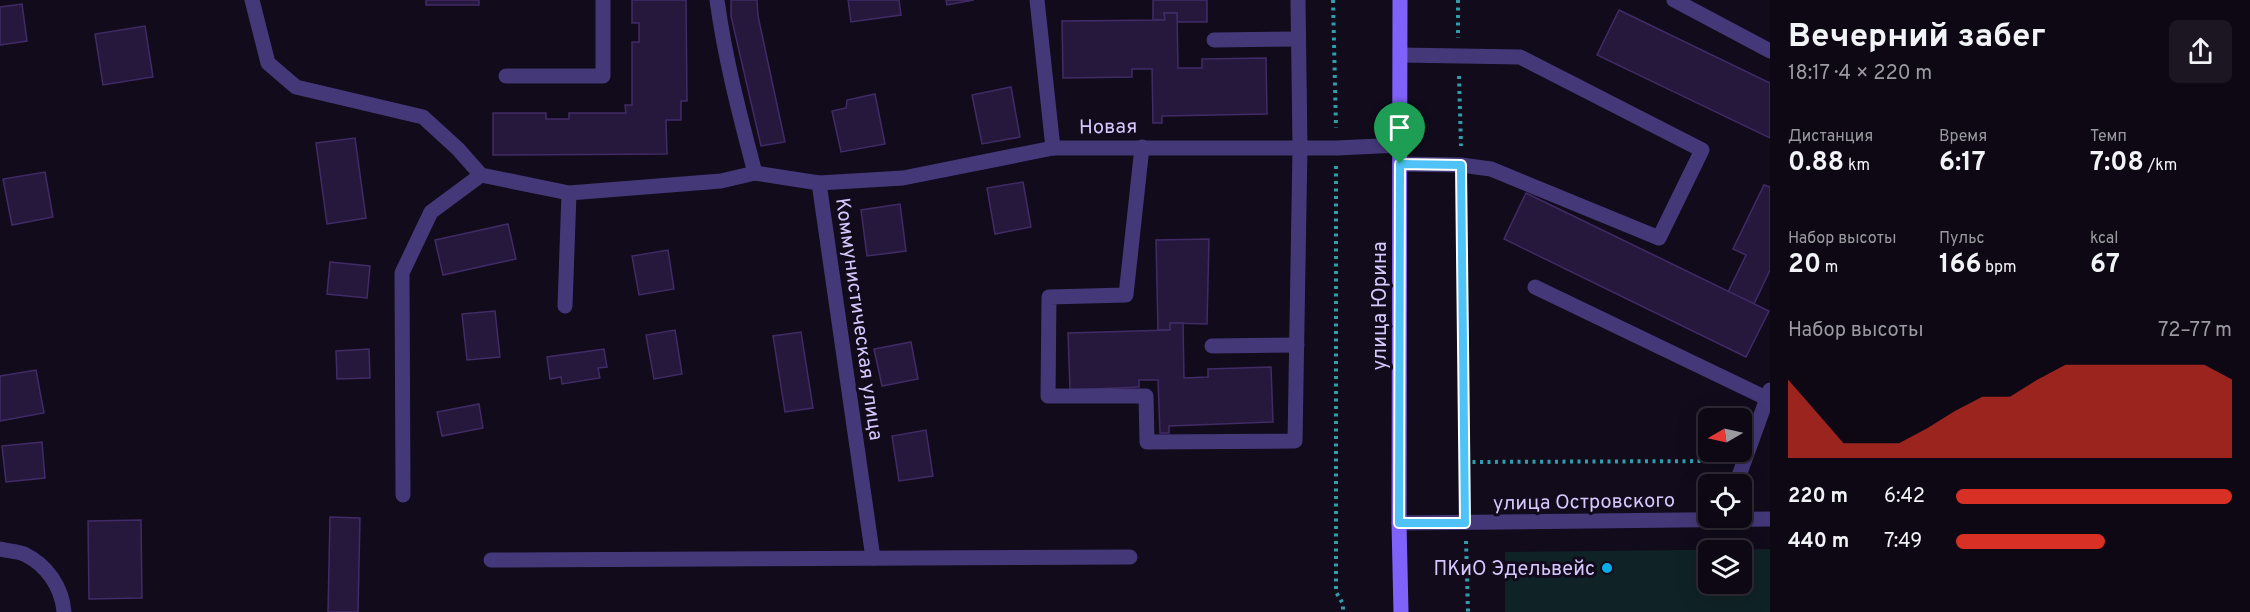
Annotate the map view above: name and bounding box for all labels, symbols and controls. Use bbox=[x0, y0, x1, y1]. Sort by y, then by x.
text: Вечерний забег bbox=[1788, 17, 2046, 59]
button: share bbox=[2169, 20, 2232, 83]
text: 18:17 · 4 × 220 m bbox=[1788, 61, 1932, 87]
pin bbox=[1374, 102, 1425, 164]
icon: arrive bbox=[1383, 111, 1416, 144]
street label: Новая bbox=[1079, 114, 1137, 142]
text: Дистанция bbox=[1788, 127, 1873, 147]
text: Время bbox=[1939, 127, 1987, 147]
text: Темп bbox=[2090, 127, 2127, 147]
text: 0.88 bbox=[1788, 147, 1844, 180]
text: 6:17 bbox=[1939, 147, 1986, 180]
text: 7:08 bbox=[2090, 147, 2144, 180]
text: km bbox=[1844, 156, 1870, 176]
text: /km bbox=[2144, 156, 2177, 176]
street label: Коммунистическая улица bbox=[828, 196, 888, 442]
text: Набор высоты bbox=[1788, 229, 1896, 249]
text: Пульс bbox=[1939, 229, 1985, 249]
text: kcal bbox=[2090, 229, 2118, 249]
street label: улица Юрина bbox=[1368, 242, 1394, 371]
text: 20 bbox=[1788, 249, 1821, 282]
text: 166 bbox=[1939, 249, 1981, 282]
text: 67 bbox=[2090, 249, 2120, 282]
text: m bbox=[1821, 258, 1838, 278]
text: bpm bbox=[1981, 258, 2017, 278]
text: Набор высоты bbox=[1788, 318, 1924, 344]
text: 72–77 m bbox=[2158, 318, 2232, 344]
north arrow bbox=[1698, 408, 1752, 462]
map controls bbox=[1698, 408, 1752, 594]
button: locate bbox=[1698, 474, 1752, 528]
text: 220 m bbox=[1788, 484, 1848, 510]
text: 6:42 bbox=[1884, 484, 1925, 510]
street label: улица Островского bbox=[1493, 488, 1675, 518]
text: 440 m bbox=[1788, 529, 1849, 555]
text: 7:49 bbox=[1884, 529, 1922, 555]
button: layers bbox=[1698, 540, 1752, 594]
place label: ПКиО Эдельвейс bbox=[1433, 557, 1595, 583]
marker: ПКиО Эдельвейс bbox=[1600, 561, 1614, 575]

